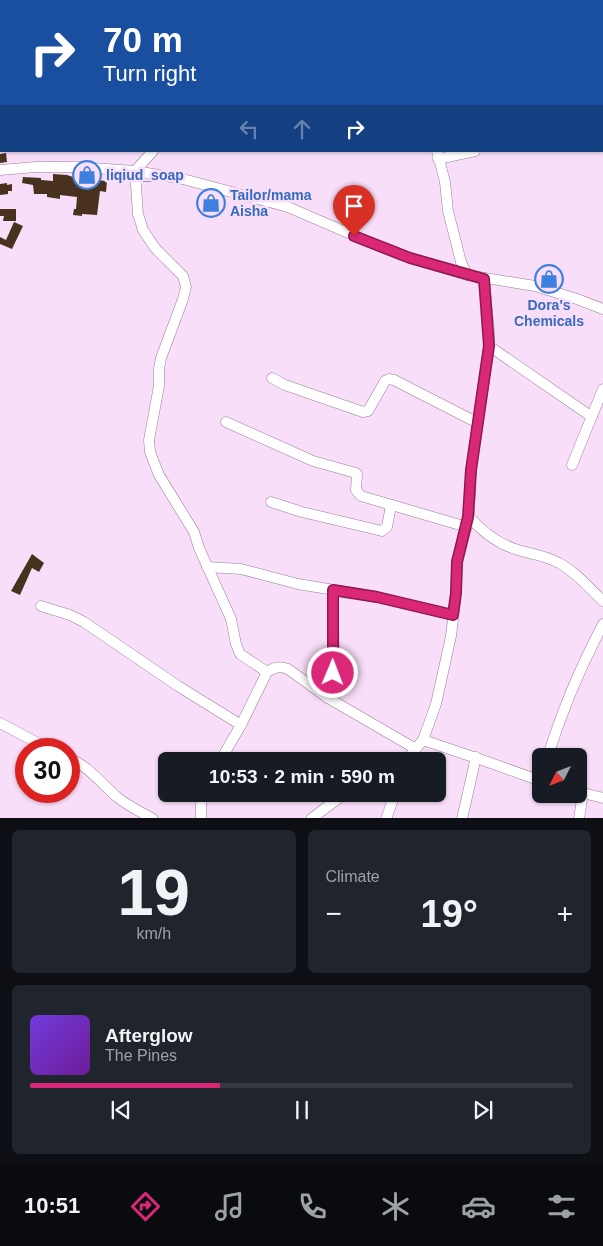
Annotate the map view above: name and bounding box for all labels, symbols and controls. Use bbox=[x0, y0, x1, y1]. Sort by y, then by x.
icon: right bbox=[20, 20, 85, 85]
text: 70 m bbox=[103, 20, 183, 59]
text: Turn right bbox=[103, 61, 196, 86]
icon: left bbox=[235, 115, 263, 143]
icon: ahead bbox=[288, 115, 316, 143]
icon: right bbox=[341, 115, 369, 143]
shop icon: liqiud_soap bbox=[72, 160, 102, 190]
place label: liqiud_soap bbox=[106, 167, 184, 183]
pin bbox=[333, 185, 375, 236]
place label: Tailor/mama Aisha bbox=[230, 187, 312, 219]
shop icon: Tailor/mama Aisha bbox=[196, 188, 226, 218]
icon: arrive bbox=[340, 192, 368, 220]
shop icon: Dora's Chemicals bbox=[534, 264, 564, 294]
place label: Dora's Chemicals bbox=[514, 297, 584, 329]
position arrow bbox=[306, 646, 358, 698]
speed limit sign: 30 bbox=[15, 738, 80, 803]
north arrow bbox=[532, 748, 588, 802]
map controls bbox=[532, 748, 587, 803]
text: 10:53 · 2 min · 590 m bbox=[209, 766, 395, 787]
text: 19 bbox=[118, 856, 190, 929]
text: Climate bbox=[326, 868, 380, 885]
text: 19° bbox=[421, 893, 478, 935]
text: − bbox=[326, 898, 342, 929]
text: + bbox=[557, 898, 573, 929]
text: km/h bbox=[136, 925, 171, 942]
text: Afterglow bbox=[105, 1025, 193, 1046]
text: The Pines bbox=[105, 1047, 177, 1064]
icon: previous bbox=[107, 1096, 135, 1124]
icon: pause bbox=[288, 1096, 316, 1124]
icon: next bbox=[469, 1096, 497, 1124]
icon: directions bbox=[128, 1189, 163, 1224]
icon: music bbox=[212, 1189, 247, 1224]
icon: phone bbox=[295, 1189, 330, 1224]
icon: climate bbox=[378, 1189, 413, 1224]
icon: car bbox=[461, 1189, 496, 1224]
icon: filters bbox=[544, 1189, 579, 1224]
text: 10:51 bbox=[24, 1193, 80, 1218]

